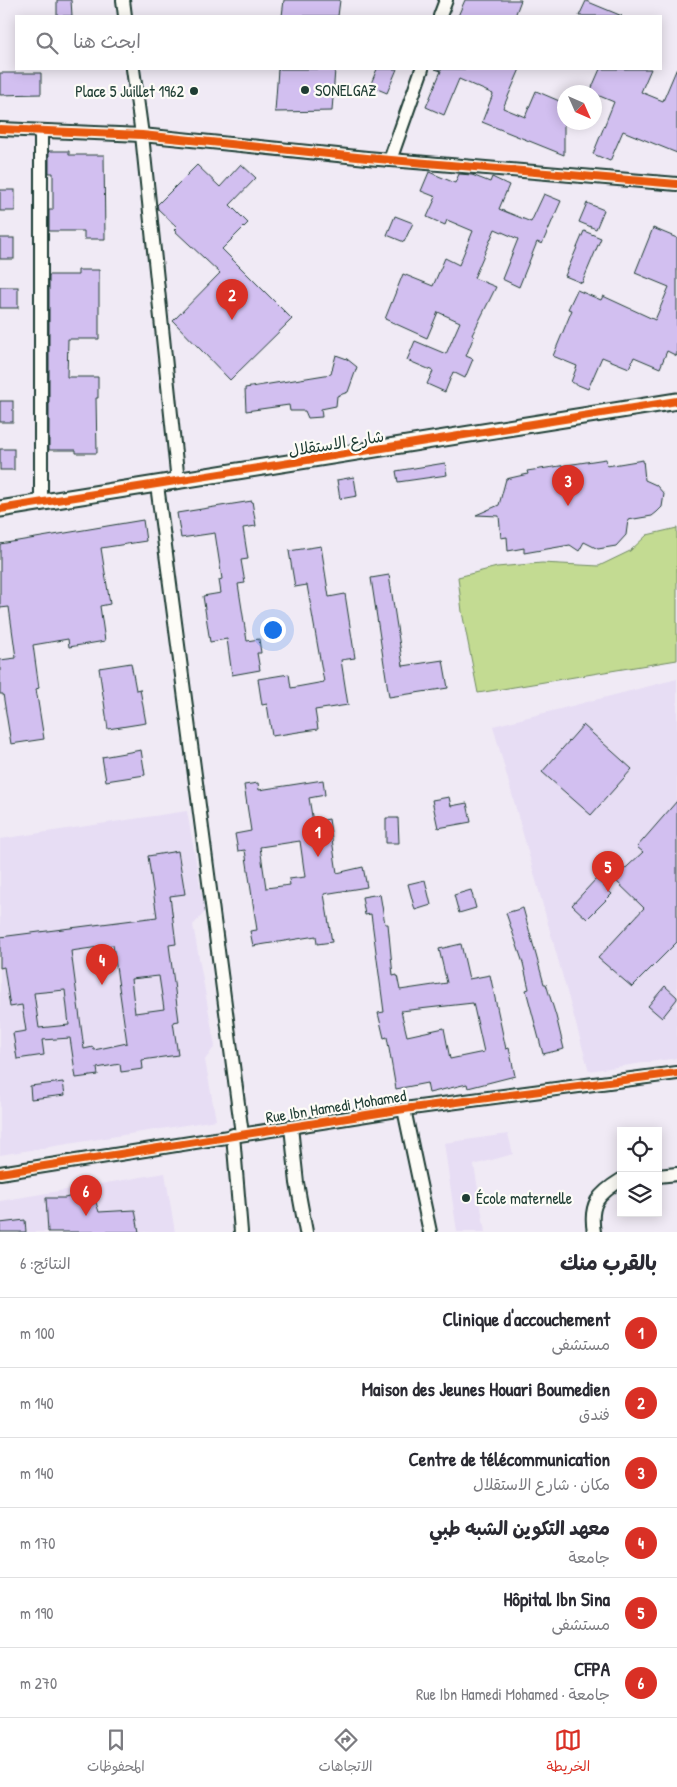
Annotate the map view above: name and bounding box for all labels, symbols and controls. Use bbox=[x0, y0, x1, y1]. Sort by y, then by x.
search box bbox=[15, 15, 662, 70]
text: ابحث هنا bbox=[73, 28, 141, 54]
icon: search bbox=[33, 29, 61, 57]
place label: SONELGAZ bbox=[315, 79, 376, 101]
place label: Place 5 Juillet 1962 bbox=[75, 80, 185, 102]
marker: SONELGAZ bbox=[299, 84, 311, 96]
marker: Place 5 Juillet 1962 bbox=[188, 85, 200, 97]
north arrow bbox=[557, 85, 602, 130]
pin: 2 bbox=[216, 279, 248, 320]
street label: شارع الاستقلال bbox=[287, 425, 386, 462]
pin: 3 bbox=[552, 465, 584, 506]
your location bbox=[260, 617, 286, 643]
pin: 1 bbox=[302, 816, 334, 857]
pin: 5 bbox=[592, 851, 624, 892]
pin: 4 bbox=[86, 944, 118, 985]
street label: Rue Ibn Hamedi Mohamed bbox=[264, 1084, 408, 1128]
map controls bbox=[617, 1127, 662, 1217]
button: locate bbox=[617, 1127, 662, 1172]
button: layers bbox=[617, 1172, 662, 1217]
pin: 6 bbox=[70, 1175, 102, 1216]
place label: École maternelle bbox=[476, 1187, 573, 1209]
marker: École maternelle bbox=[460, 1192, 472, 1204]
text: بالقرب منك bbox=[560, 1248, 657, 1277]
text: النتائج: 6 bbox=[20, 1252, 71, 1274]
text: Clinique d'accouchement bbox=[443, 1306, 610, 1332]
text: 100 m bbox=[20, 1322, 55, 1344]
text: 1 bbox=[638, 1322, 644, 1344]
text: مستشفى bbox=[551, 1333, 610, 1355]
text: Maison des Jeunes Houari Boumedien bbox=[362, 1376, 610, 1402]
text: 140 m bbox=[20, 1392, 54, 1414]
text: 2 bbox=[637, 1392, 645, 1414]
text: فندق bbox=[579, 1403, 610, 1425]
text: Centre de télécommunication bbox=[408, 1446, 610, 1472]
text: 140 m bbox=[20, 1462, 54, 1484]
text: 3 bbox=[637, 1462, 645, 1484]
text: مكان · شارع الاستقلال bbox=[473, 1473, 610, 1495]
text: معهد التكوين الشبه طبي bbox=[429, 1515, 610, 1541]
text: 170 m bbox=[20, 1532, 55, 1554]
text: 4 bbox=[638, 1532, 644, 1554]
text: جامعة bbox=[568, 1546, 610, 1568]
text: Hôpital Ibn Sina bbox=[503, 1586, 610, 1612]
text: 190 m bbox=[20, 1602, 53, 1624]
text: 5 bbox=[638, 1602, 644, 1624]
text: مستشفى bbox=[551, 1613, 610, 1635]
text: CFPA bbox=[574, 1656, 610, 1682]
text: 270 m bbox=[20, 1672, 57, 1694]
text: 6 bbox=[638, 1672, 644, 1694]
text: جامعة · Rue Ibn Hamedi Mohamed bbox=[416, 1683, 610, 1705]
tab: المحفوظات bbox=[87, 1726, 145, 1779]
tab: الاتجاهات bbox=[318, 1726, 373, 1779]
tab: الخريطة bbox=[546, 1726, 590, 1779]

